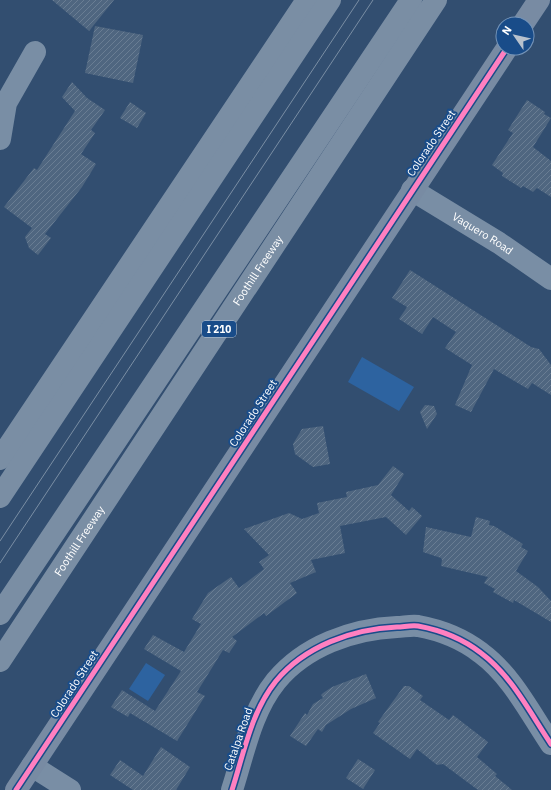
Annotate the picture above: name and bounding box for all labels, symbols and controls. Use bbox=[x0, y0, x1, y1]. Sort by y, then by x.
north arrow bbox=[495, 16, 535, 56]
text: N bbox=[499, 23, 515, 38]
street label: Colorado Street bbox=[404, 107, 458, 179]
street label: Vaquero Road bbox=[450, 209, 516, 258]
street label: Foothill Freeway bbox=[229, 232, 286, 308]
road number: I 210 bbox=[202, 321, 236, 337]
street label: Colorado Street bbox=[226, 377, 280, 449]
street label: Foothill Freeway bbox=[51, 503, 108, 579]
street label: Colorado Street bbox=[47, 648, 101, 720]
street label: Catalpa Road bbox=[221, 706, 255, 772]

